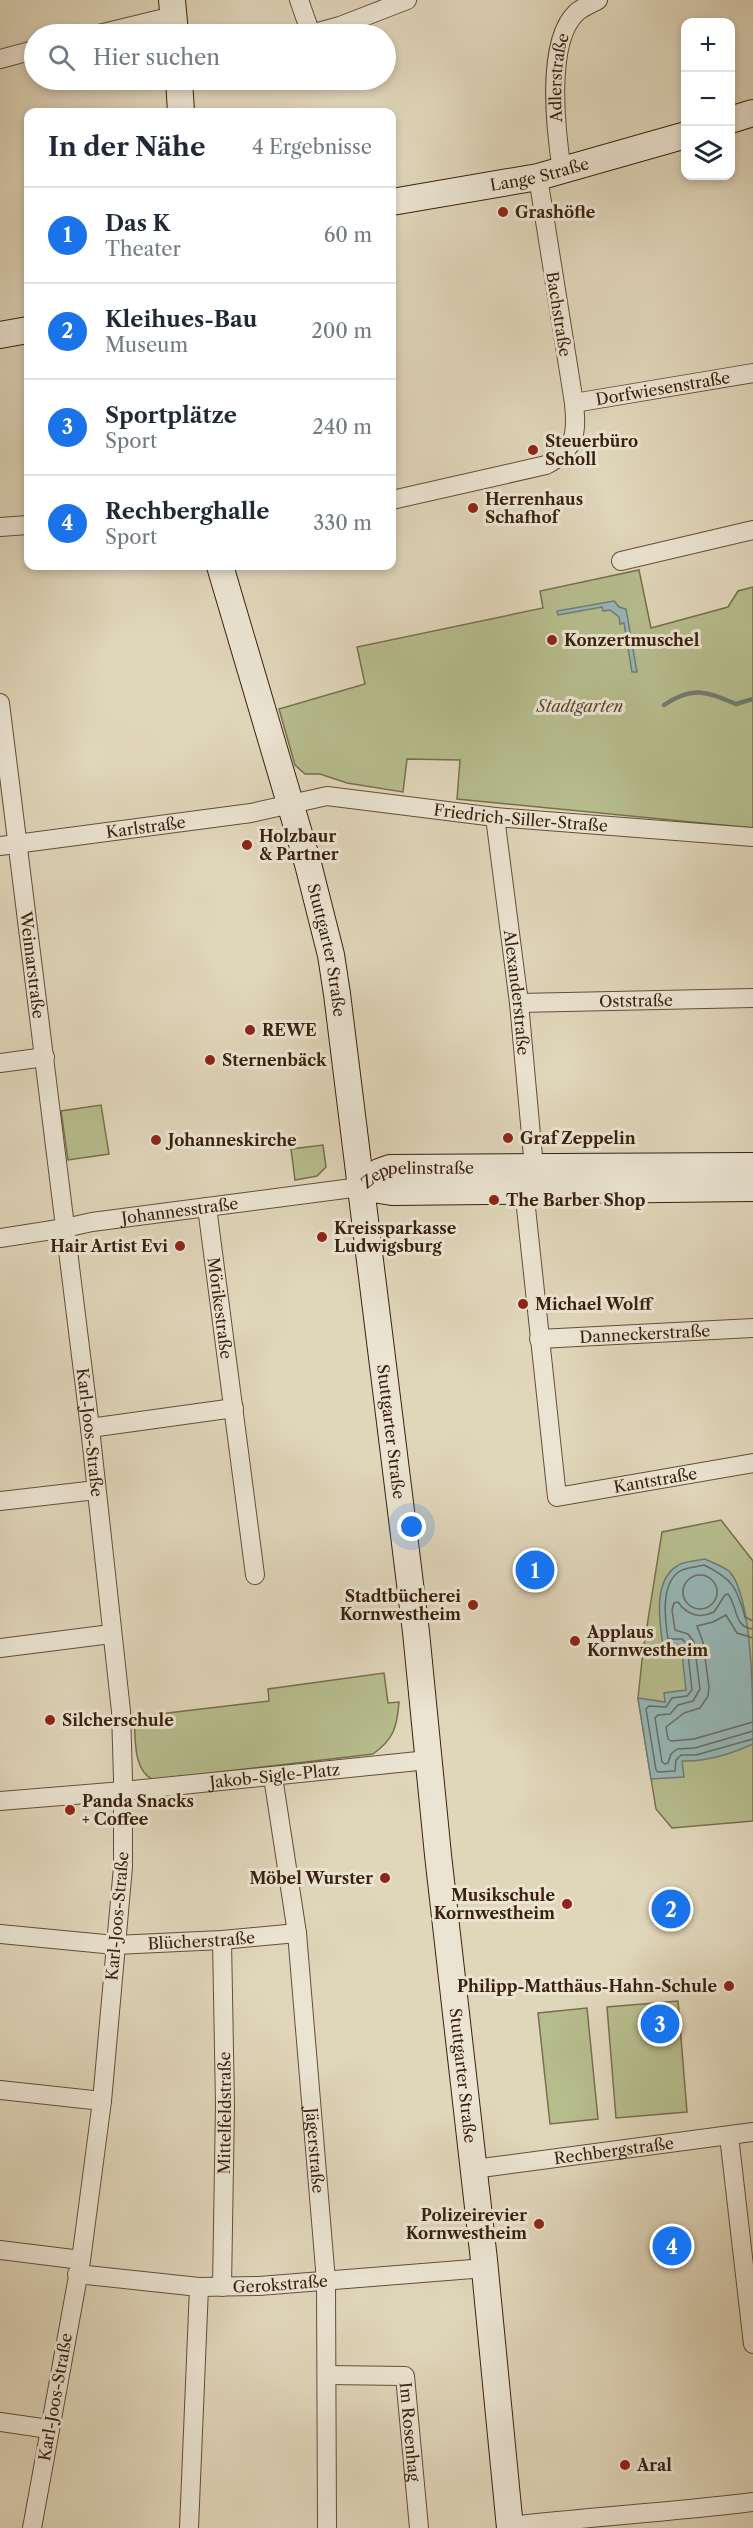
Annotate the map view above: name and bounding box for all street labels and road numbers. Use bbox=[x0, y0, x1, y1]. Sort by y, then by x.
street label: Adlerstraße bbox=[545, 30, 573, 124]
street label: Lange Straße bbox=[488, 153, 591, 195]
street label: Bachstraße bbox=[542, 270, 576, 358]
street label: Dorfwiesenstraße bbox=[594, 367, 732, 409]
street label: Friedrich-Siller-Straße bbox=[432, 799, 609, 836]
street label: Karlstraße bbox=[105, 812, 187, 842]
street label: Stuttgarter Straße bbox=[303, 881, 350, 1018]
street label: Weimarstraße bbox=[16, 909, 49, 1020]
street label: Alexanderstraße bbox=[500, 928, 534, 1056]
street label: Oststraße bbox=[599, 990, 673, 1011]
street label: Zeppelinstraße bbox=[357, 1158, 474, 1192]
street label: Johannesstraße bbox=[117, 1193, 239, 1228]
street label: Mörikestraße bbox=[204, 1256, 237, 1360]
street label: Danneckerstraße bbox=[579, 1320, 711, 1347]
street label: Stuttgarter Straße bbox=[373, 1363, 409, 1500]
street label: Karl-Joos-Straße bbox=[73, 1367, 107, 1498]
street label: Kantstraße bbox=[612, 1463, 699, 1497]
street label: Jakob-Sigle-Platz bbox=[206, 1759, 341, 1792]
street label: Karl-Joos-Straße bbox=[101, 1851, 133, 1981]
street label: Blücherstraße bbox=[147, 1927, 256, 1953]
street label: Stuttgarter Straße bbox=[445, 2007, 481, 2144]
street label: Mittelfeldstraße bbox=[214, 2051, 235, 2175]
street label: Jägerstraße bbox=[301, 2104, 329, 2194]
street label: Rechbergstraße bbox=[553, 2133, 675, 2168]
street label: Gerokstraße bbox=[233, 2271, 329, 2296]
street label: Karl-Joos-Straße bbox=[34, 2331, 76, 2462]
street label: Im Rosenhag bbox=[396, 2381, 425, 2483]

